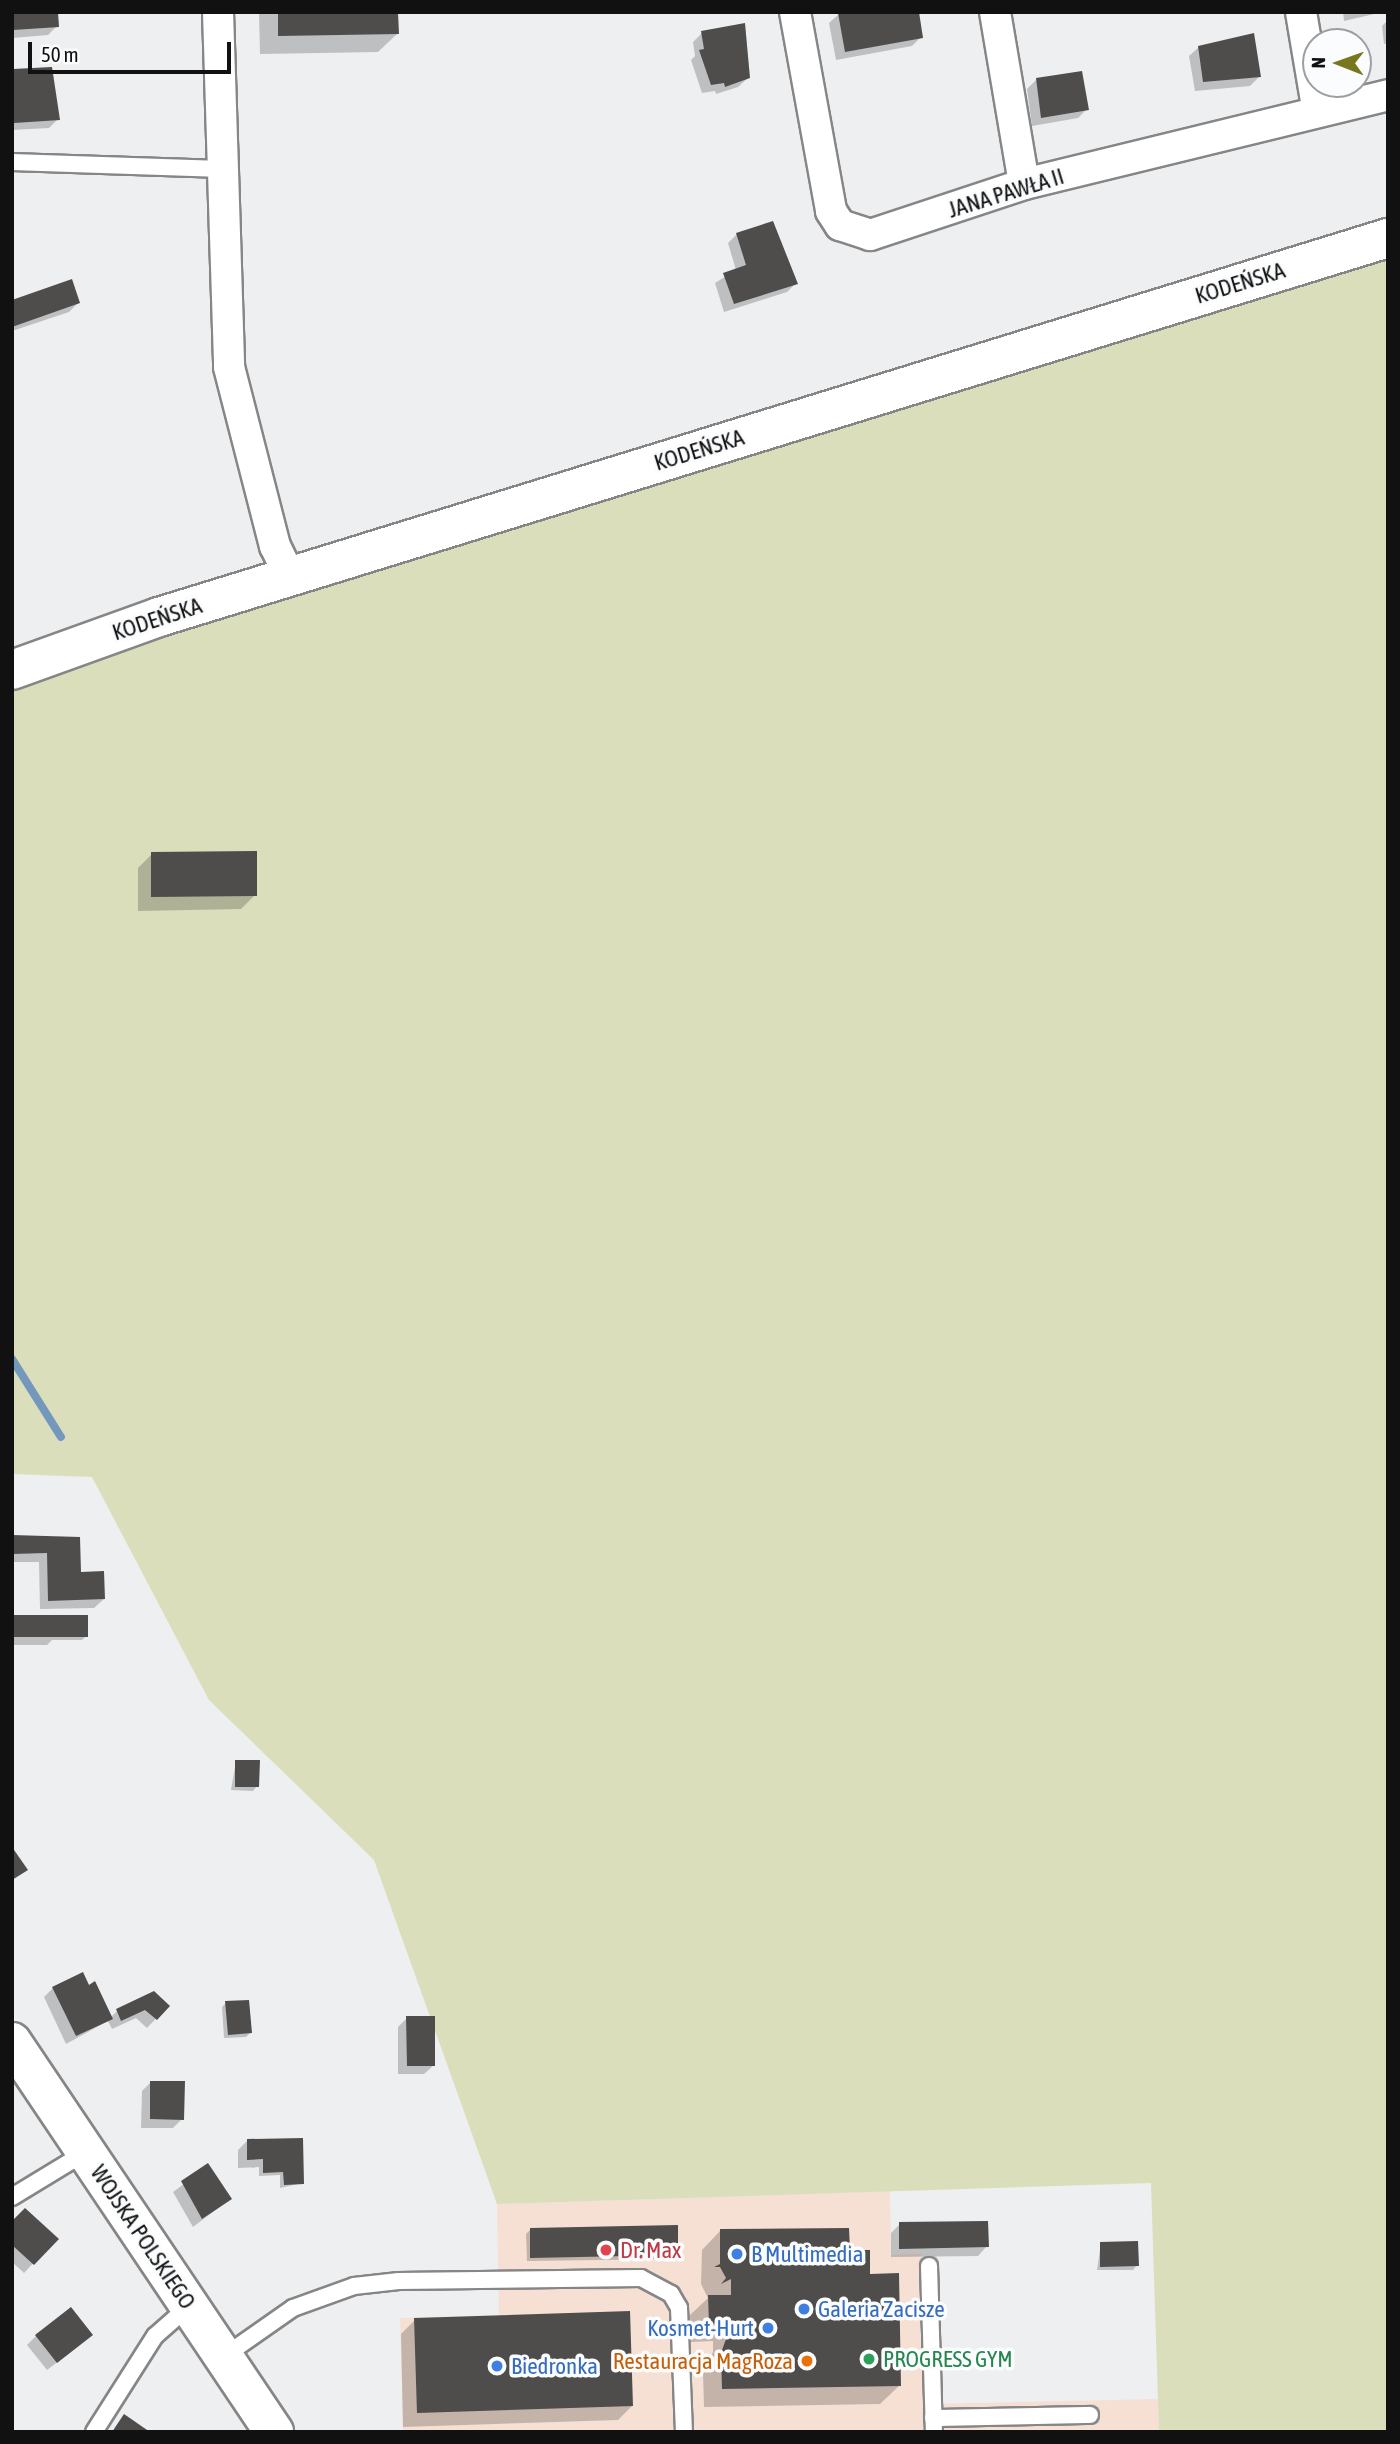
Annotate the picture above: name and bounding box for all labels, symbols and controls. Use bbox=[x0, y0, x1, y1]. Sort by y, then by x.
scale bar bbox=[32, 28, 234, 72]
north arrow bbox=[1302, 28, 1372, 98]
text: 50 m bbox=[41, 42, 79, 66]
text: N bbox=[1307, 57, 1329, 68]
street label: JANA PAWŁA II bbox=[945, 162, 1067, 224]
street label: KODEŃSKA bbox=[1192, 256, 1288, 310]
street label: KODEŃSKA bbox=[651, 423, 747, 477]
street label: KODEŃSKA bbox=[109, 592, 205, 646]
street label: WOJSKA POLSKIEGO bbox=[85, 2160, 201, 2314]
place label: Dr. Max bbox=[620, 2236, 681, 2264]
place label: B Multimedia bbox=[751, 2240, 863, 2268]
marker: Dr. Max bbox=[598, 2242, 614, 2258]
marker: B Multimedia bbox=[729, 2246, 745, 2262]
place label: Galeria Zacisze bbox=[818, 2295, 945, 2323]
marker: Galeria Zacisze bbox=[796, 2301, 812, 2317]
place label: Kosmet-Hurt bbox=[647, 2314, 754, 2342]
marker: Kosmet-Hurt bbox=[760, 2320, 776, 2336]
place label: PROGRESS GYM bbox=[883, 2345, 1013, 2373]
place label: Restauracja MagRoza bbox=[613, 2347, 793, 2375]
marker: PROGRESS GYM bbox=[861, 2351, 877, 2367]
place label: Biedronka bbox=[511, 2352, 598, 2380]
marker: Restauracja MagRoza bbox=[799, 2353, 815, 2369]
marker: Biedronka bbox=[489, 2358, 505, 2374]

